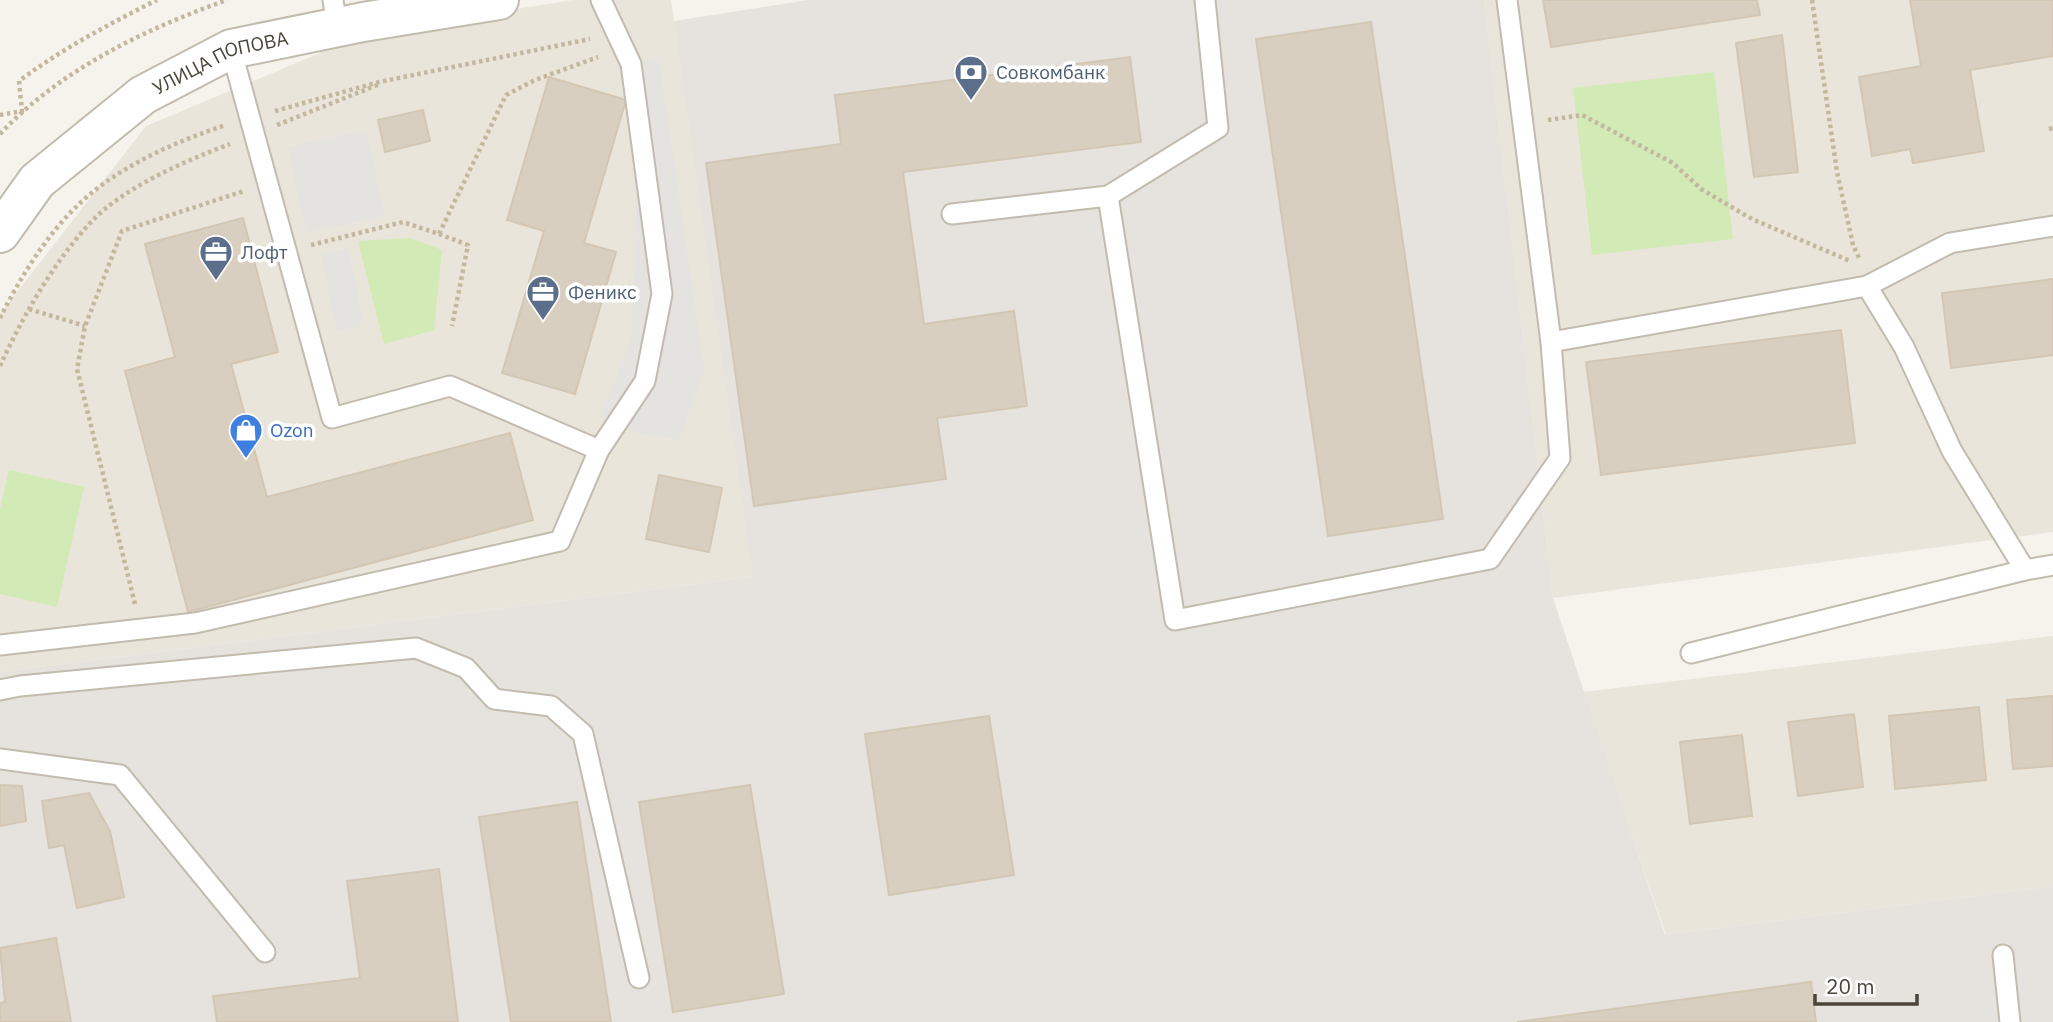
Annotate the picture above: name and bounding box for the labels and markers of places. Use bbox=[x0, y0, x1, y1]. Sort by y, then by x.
bank icon: Совкомбанк bbox=[952, 53, 990, 102]
place label: Совкомбанк bbox=[996, 60, 1106, 84]
office icon: Лофт bbox=[197, 233, 235, 282]
place label: Лофт bbox=[241, 240, 288, 264]
office icon: Феникс bbox=[524, 273, 562, 322]
place label: Феникс bbox=[568, 280, 637, 304]
shop icon: Ozon bbox=[227, 411, 265, 460]
place label: Ozon bbox=[270, 418, 314, 442]

